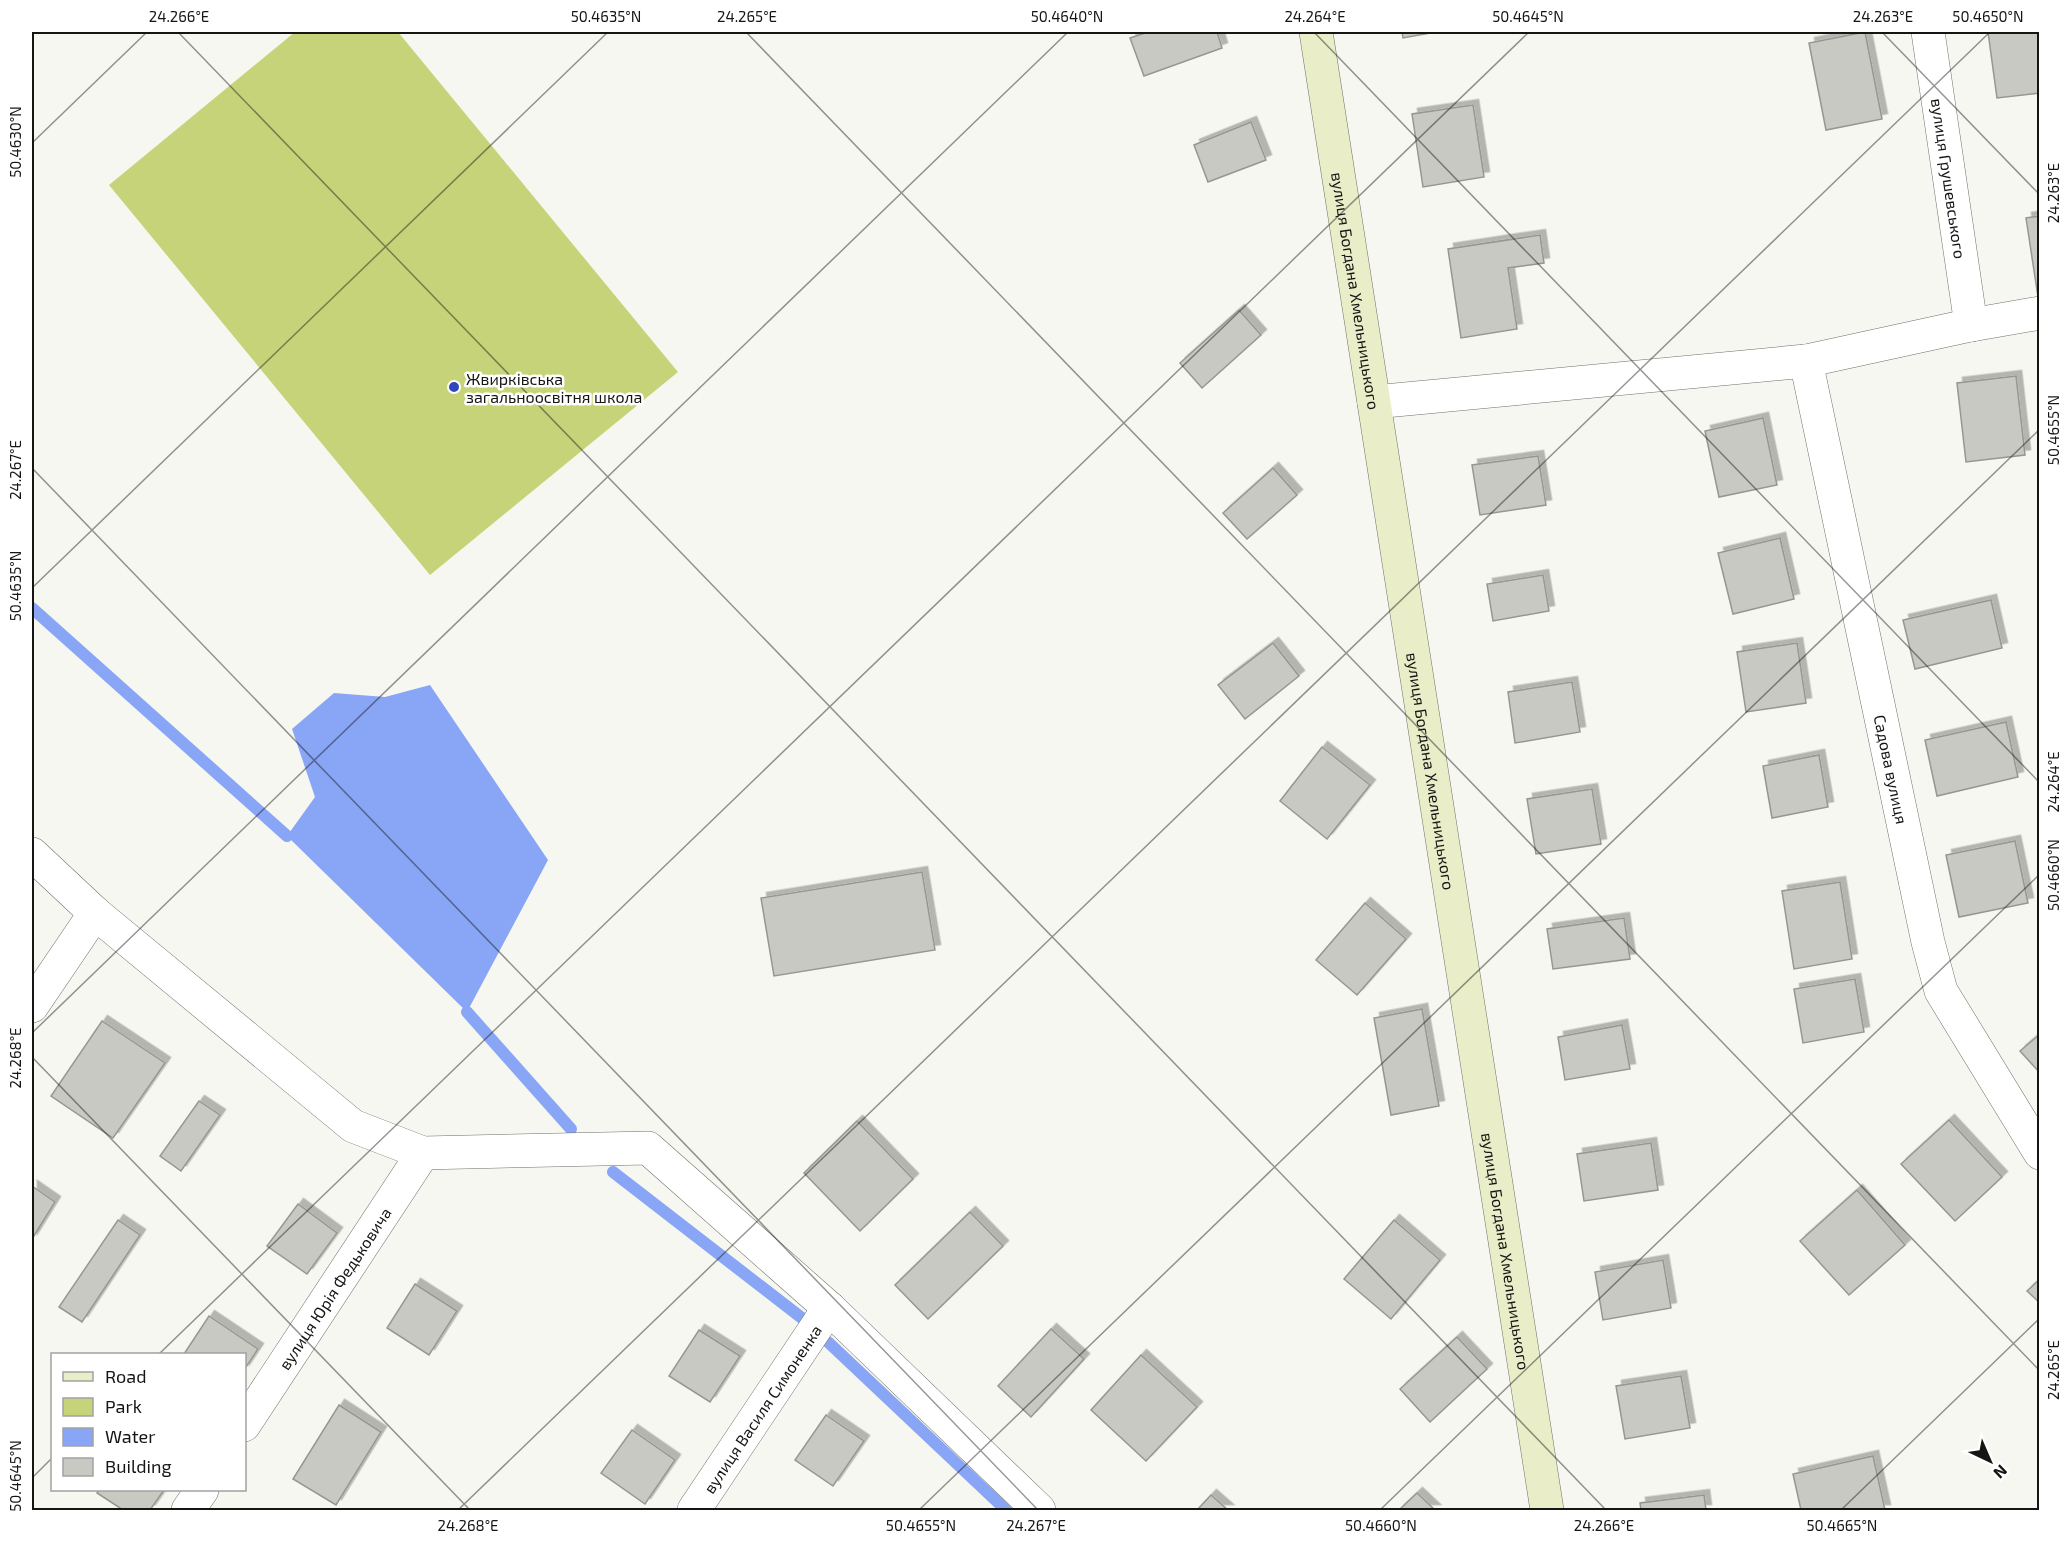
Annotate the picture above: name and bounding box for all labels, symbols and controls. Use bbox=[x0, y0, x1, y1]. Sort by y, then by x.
text: 24.266°E bbox=[149, 7, 209, 25]
text: 50.4635°N bbox=[571, 7, 641, 25]
text: 24.265°E bbox=[717, 7, 777, 25]
text: 50.4640°N bbox=[1031, 7, 1103, 25]
text: 24.264°E bbox=[1284, 7, 1346, 25]
text: 50.4645°N bbox=[1492, 7, 1564, 25]
text: 24.263°E bbox=[1853, 7, 1913, 25]
text: 50.4650°N bbox=[1952, 7, 2024, 25]
street label: вулиця Грушевського bbox=[1928, 97, 1971, 260]
text: 50.4630°N bbox=[6, 106, 24, 178]
text: 24.263°E bbox=[2044, 163, 2062, 223]
street label: вулиця Богдана Хмельницького bbox=[1329, 171, 1384, 411]
place label: Жвирківська загальноосвітня школа bbox=[466, 369, 642, 406]
marker: Жвирківська загальноосвітня школа bbox=[447, 380, 461, 394]
text: 50.4655°N bbox=[2044, 395, 2062, 465]
text: 24.267°E bbox=[6, 440, 24, 500]
text: 50.4635°N bbox=[6, 551, 24, 621]
street label: вулиця Богдана Хмельницького bbox=[1404, 651, 1459, 891]
street label: Садова вулиця bbox=[1871, 713, 1912, 825]
text: 24.264°E bbox=[2044, 751, 2062, 813]
text: 50.4660°N bbox=[2044, 839, 2062, 911]
text: 24.268°E bbox=[6, 1027, 24, 1089]
street label: вулиця Богдана Хмельницького bbox=[1479, 1131, 1534, 1371]
street label: вулиця Юрія Федьковича bbox=[274, 1203, 394, 1373]
street label: вулиця Василя Симоненка bbox=[699, 1321, 825, 1496]
text: 24.265°E bbox=[2044, 1340, 2062, 1400]
legend bbox=[51, 1353, 246, 1491]
text: Road bbox=[105, 1365, 146, 1387]
text: Park bbox=[105, 1395, 142, 1417]
text: Water bbox=[105, 1425, 155, 1447]
north arrow bbox=[1960, 1431, 2020, 1491]
text: 50.4645°N bbox=[6, 1440, 24, 1512]
text: Building bbox=[105, 1455, 172, 1477]
text: N bbox=[1990, 1461, 2012, 1483]
text: 24.268°E bbox=[437, 1516, 499, 1534]
text: 50.4655°N bbox=[886, 1516, 956, 1534]
text: 24.267°E bbox=[1006, 1516, 1066, 1534]
text: 50.4660°N bbox=[1345, 1516, 1417, 1534]
text: 24.266°E bbox=[1574, 1516, 1634, 1534]
text: 50.4665°N bbox=[1807, 1516, 1877, 1534]

